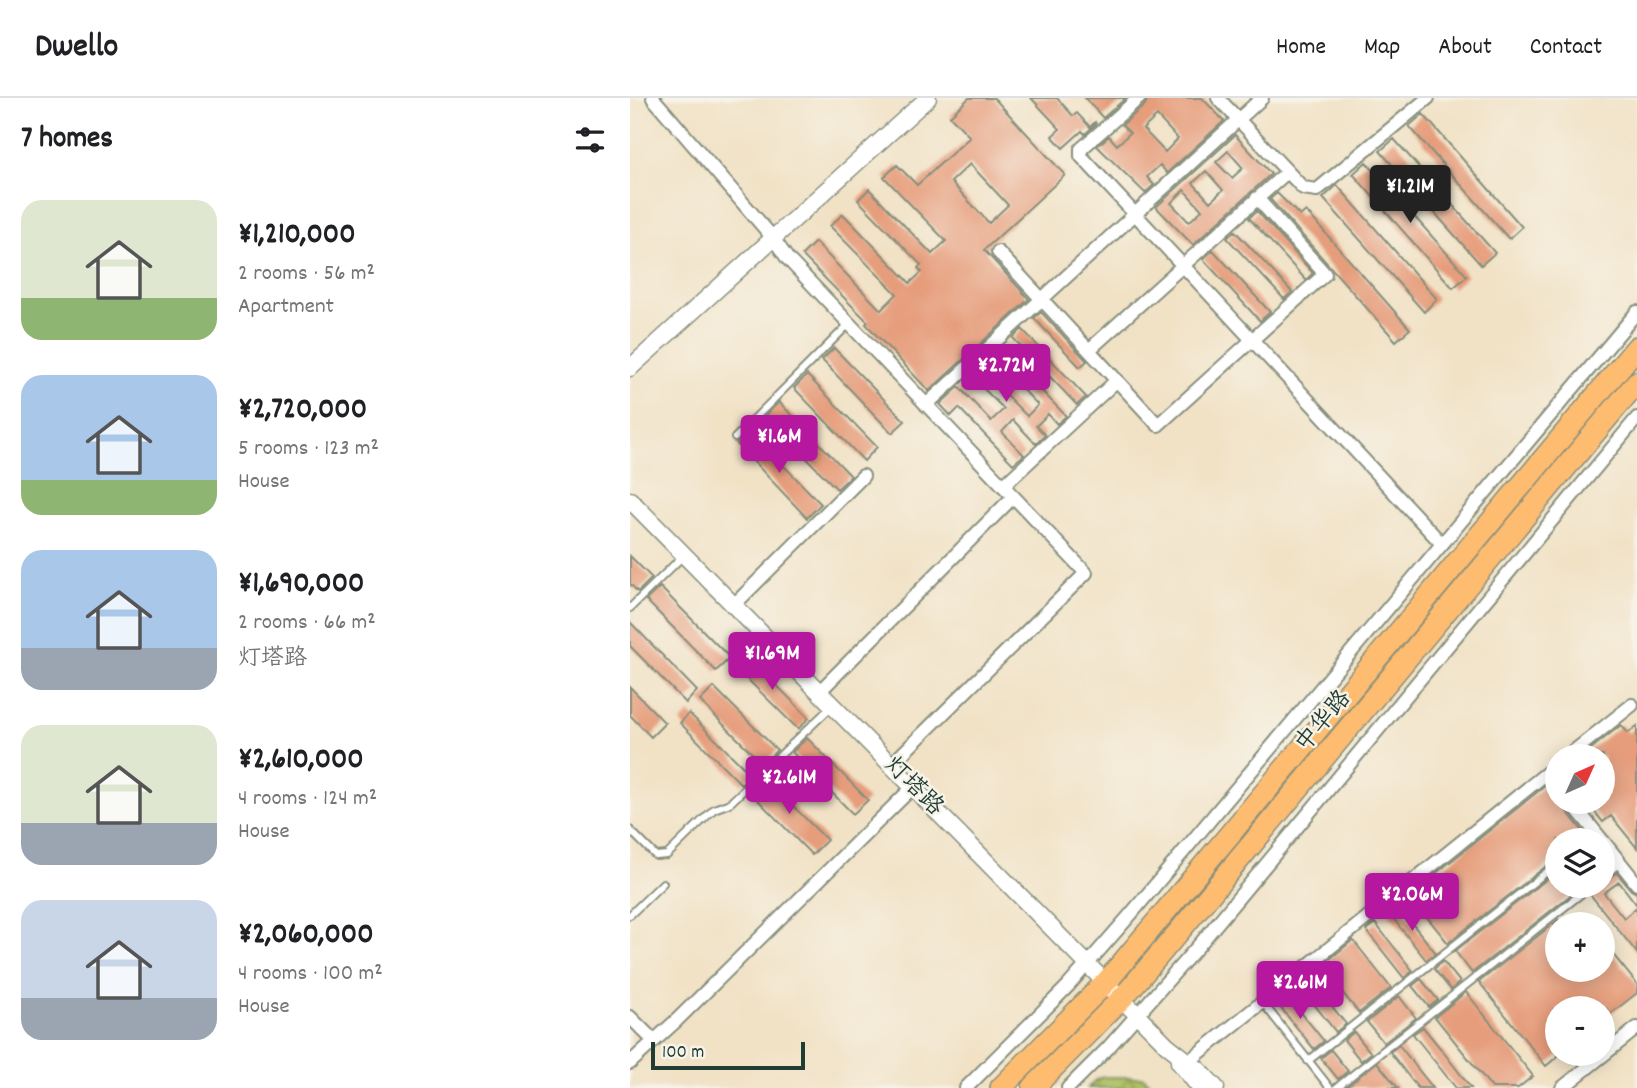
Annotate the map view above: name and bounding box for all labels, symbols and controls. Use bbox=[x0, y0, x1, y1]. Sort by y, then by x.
text: Dwello bbox=[35, 25, 118, 72]
text: Home bbox=[1276, 31, 1326, 65]
text: Map bbox=[1364, 31, 1400, 65]
text: About bbox=[1438, 31, 1492, 65]
text: Contact bbox=[1530, 31, 1602, 65]
text: 7 homes bbox=[21, 119, 113, 162]
icon: filters bbox=[571, 121, 609, 159]
pin: ¥1.21M bbox=[1353, 166, 1467, 225]
text: ¥1.21M bbox=[1386, 171, 1434, 204]
text: ¥1,210,000 bbox=[238, 215, 356, 258]
icon: home bbox=[77, 228, 161, 312]
text: 2 rooms · 56 m² bbox=[238, 258, 375, 291]
text: Apartment bbox=[238, 291, 334, 324]
pin: ¥2.72M bbox=[949, 344, 1063, 404]
text: ¥2.72M bbox=[977, 350, 1035, 383]
text: ¥2,720,000 bbox=[238, 390, 367, 433]
icon: home bbox=[77, 403, 161, 487]
pin: ¥1.6M bbox=[730, 416, 828, 475]
text: ¥1.6M bbox=[757, 421, 801, 454]
text: 5 rooms · 123 m² bbox=[238, 433, 379, 466]
text: House bbox=[238, 466, 290, 499]
text: ¥1,690,000 bbox=[238, 564, 364, 607]
icon: home bbox=[77, 578, 161, 662]
text: 2 rooms · 66 m² bbox=[238, 607, 376, 640]
pin: ¥1.69M bbox=[715, 632, 829, 692]
text: ¥1.69M bbox=[744, 638, 800, 671]
text: 灯塔路 bbox=[238, 643, 307, 676]
street label: 中华路 bbox=[1288, 683, 1360, 761]
text: ¥2,610,000 bbox=[238, 740, 364, 783]
north arrow bbox=[1545, 744, 1615, 814]
map controls bbox=[1545, 744, 1615, 1066]
street label: 灯塔路 bbox=[876, 750, 950, 824]
icon: home bbox=[77, 753, 161, 837]
pin: ¥2.61M bbox=[732, 756, 846, 816]
text: ¥2.61M bbox=[762, 762, 816, 795]
text: 4 rooms · 124 m² bbox=[238, 783, 377, 816]
text: House bbox=[238, 816, 290, 849]
button: layers bbox=[1545, 828, 1615, 898]
pin: ¥2.06M bbox=[1355, 874, 1469, 933]
text: ¥2.06M bbox=[1381, 879, 1443, 912]
button: + bbox=[1545, 912, 1615, 982]
text: ¥2,060,000 bbox=[238, 915, 373, 958]
icon: home bbox=[77, 928, 161, 1012]
text: 4 rooms · 100 m² bbox=[238, 958, 383, 991]
pin: ¥2.61M bbox=[1243, 962, 1357, 1021]
text: ¥2.61M bbox=[1273, 967, 1327, 1000]
text: House bbox=[238, 991, 290, 1024]
button: − bbox=[1545, 996, 1615, 1066]
scale bar bbox=[651, 1039, 805, 1071]
text: 100 m bbox=[662, 1040, 704, 1067]

